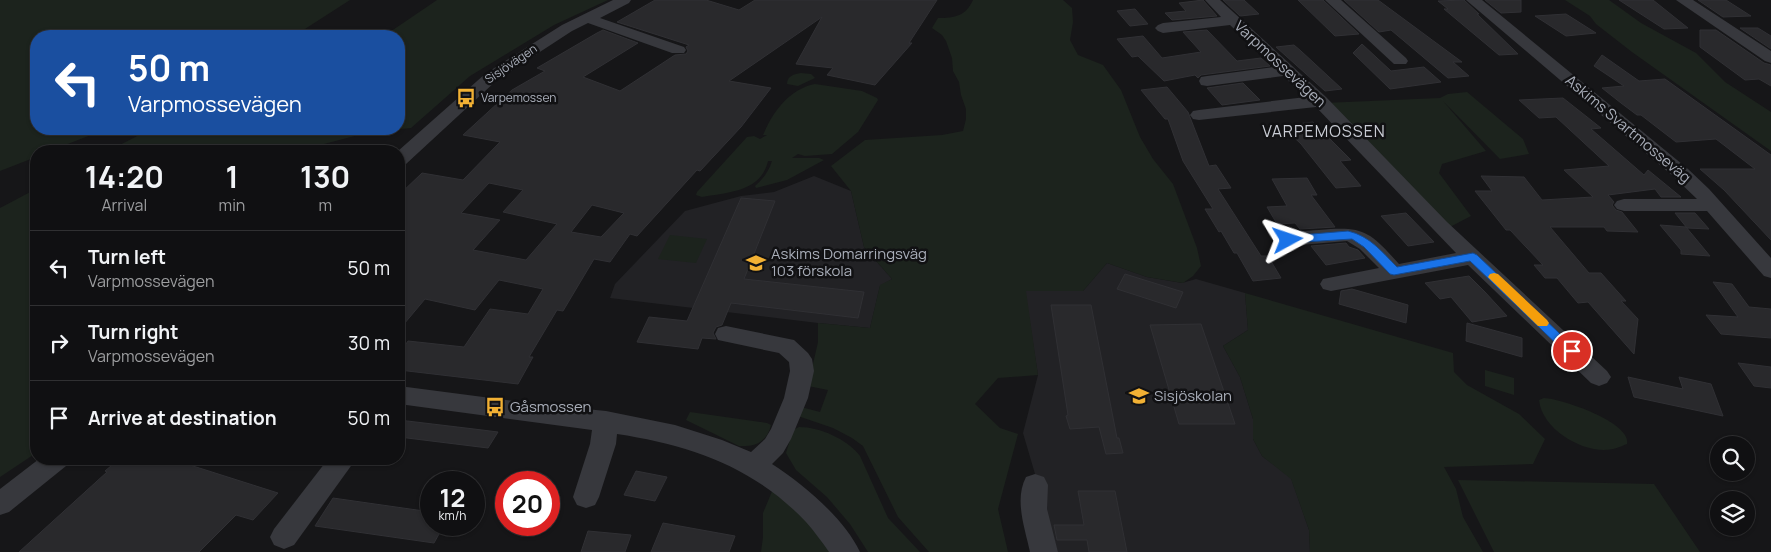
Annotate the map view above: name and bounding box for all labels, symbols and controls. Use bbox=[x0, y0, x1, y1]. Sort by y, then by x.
street label: Varpmossevägen bbox=[1230, 16, 1331, 112]
street label: Sisjövägen bbox=[481, 40, 540, 87]
text: 50 m bbox=[128, 44, 210, 92]
icon: left bbox=[45, 50, 110, 115]
street label: Askims Svartmosseväg bbox=[1561, 70, 1696, 187]
bus stop icon: Varpemossen bbox=[455, 87, 477, 109]
text: Varpmossevägen bbox=[128, 89, 302, 119]
place label: Varpemossen bbox=[481, 89, 556, 106]
district label: VARPEMOSSEN bbox=[1262, 120, 1386, 142]
text: 14:20 bbox=[85, 156, 164, 197]
text: 1 bbox=[225, 156, 239, 197]
text: 130 bbox=[300, 156, 350, 197]
text: Arrival bbox=[101, 194, 147, 216]
text: min bbox=[219, 194, 245, 216]
text: m bbox=[318, 194, 332, 216]
position arrow bbox=[1261, 213, 1313, 265]
place label: Askims Domarringsväg 103 förskola bbox=[771, 243, 927, 281]
text: Turn left bbox=[88, 244, 166, 270]
school or university icon: Askims Domarringsväg 103 förskola bbox=[745, 252, 767, 274]
icon: left bbox=[45, 254, 73, 282]
text: 50 m bbox=[348, 255, 390, 281]
text: Varpmossevägen bbox=[88, 270, 214, 292]
text: Turn right bbox=[88, 319, 178, 345]
icon: right bbox=[45, 329, 73, 357]
text: 30 m bbox=[348, 330, 390, 356]
pin bbox=[1551, 330, 1593, 372]
icon: arrive bbox=[1558, 337, 1586, 365]
text: Varpmossevägen bbox=[88, 345, 214, 367]
school or university icon: Sisjöskolan bbox=[1128, 385, 1150, 407]
place label: Sisjöskolan bbox=[1154, 385, 1232, 406]
bus stop icon: Gåsmossen bbox=[484, 396, 506, 418]
place label: Gåsmossen bbox=[510, 396, 592, 417]
icon: arrive bbox=[45, 404, 73, 432]
text: Arrive at destination bbox=[88, 405, 277, 431]
text: 50 m bbox=[348, 405, 390, 431]
map controls bbox=[1710, 436, 1755, 536]
button: search bbox=[1710, 436, 1755, 481]
speed limit sign: 20 bbox=[495, 471, 560, 536]
text: 12 bbox=[440, 480, 465, 515]
button: layers bbox=[1710, 491, 1755, 536]
text: km/h bbox=[439, 507, 466, 524]

